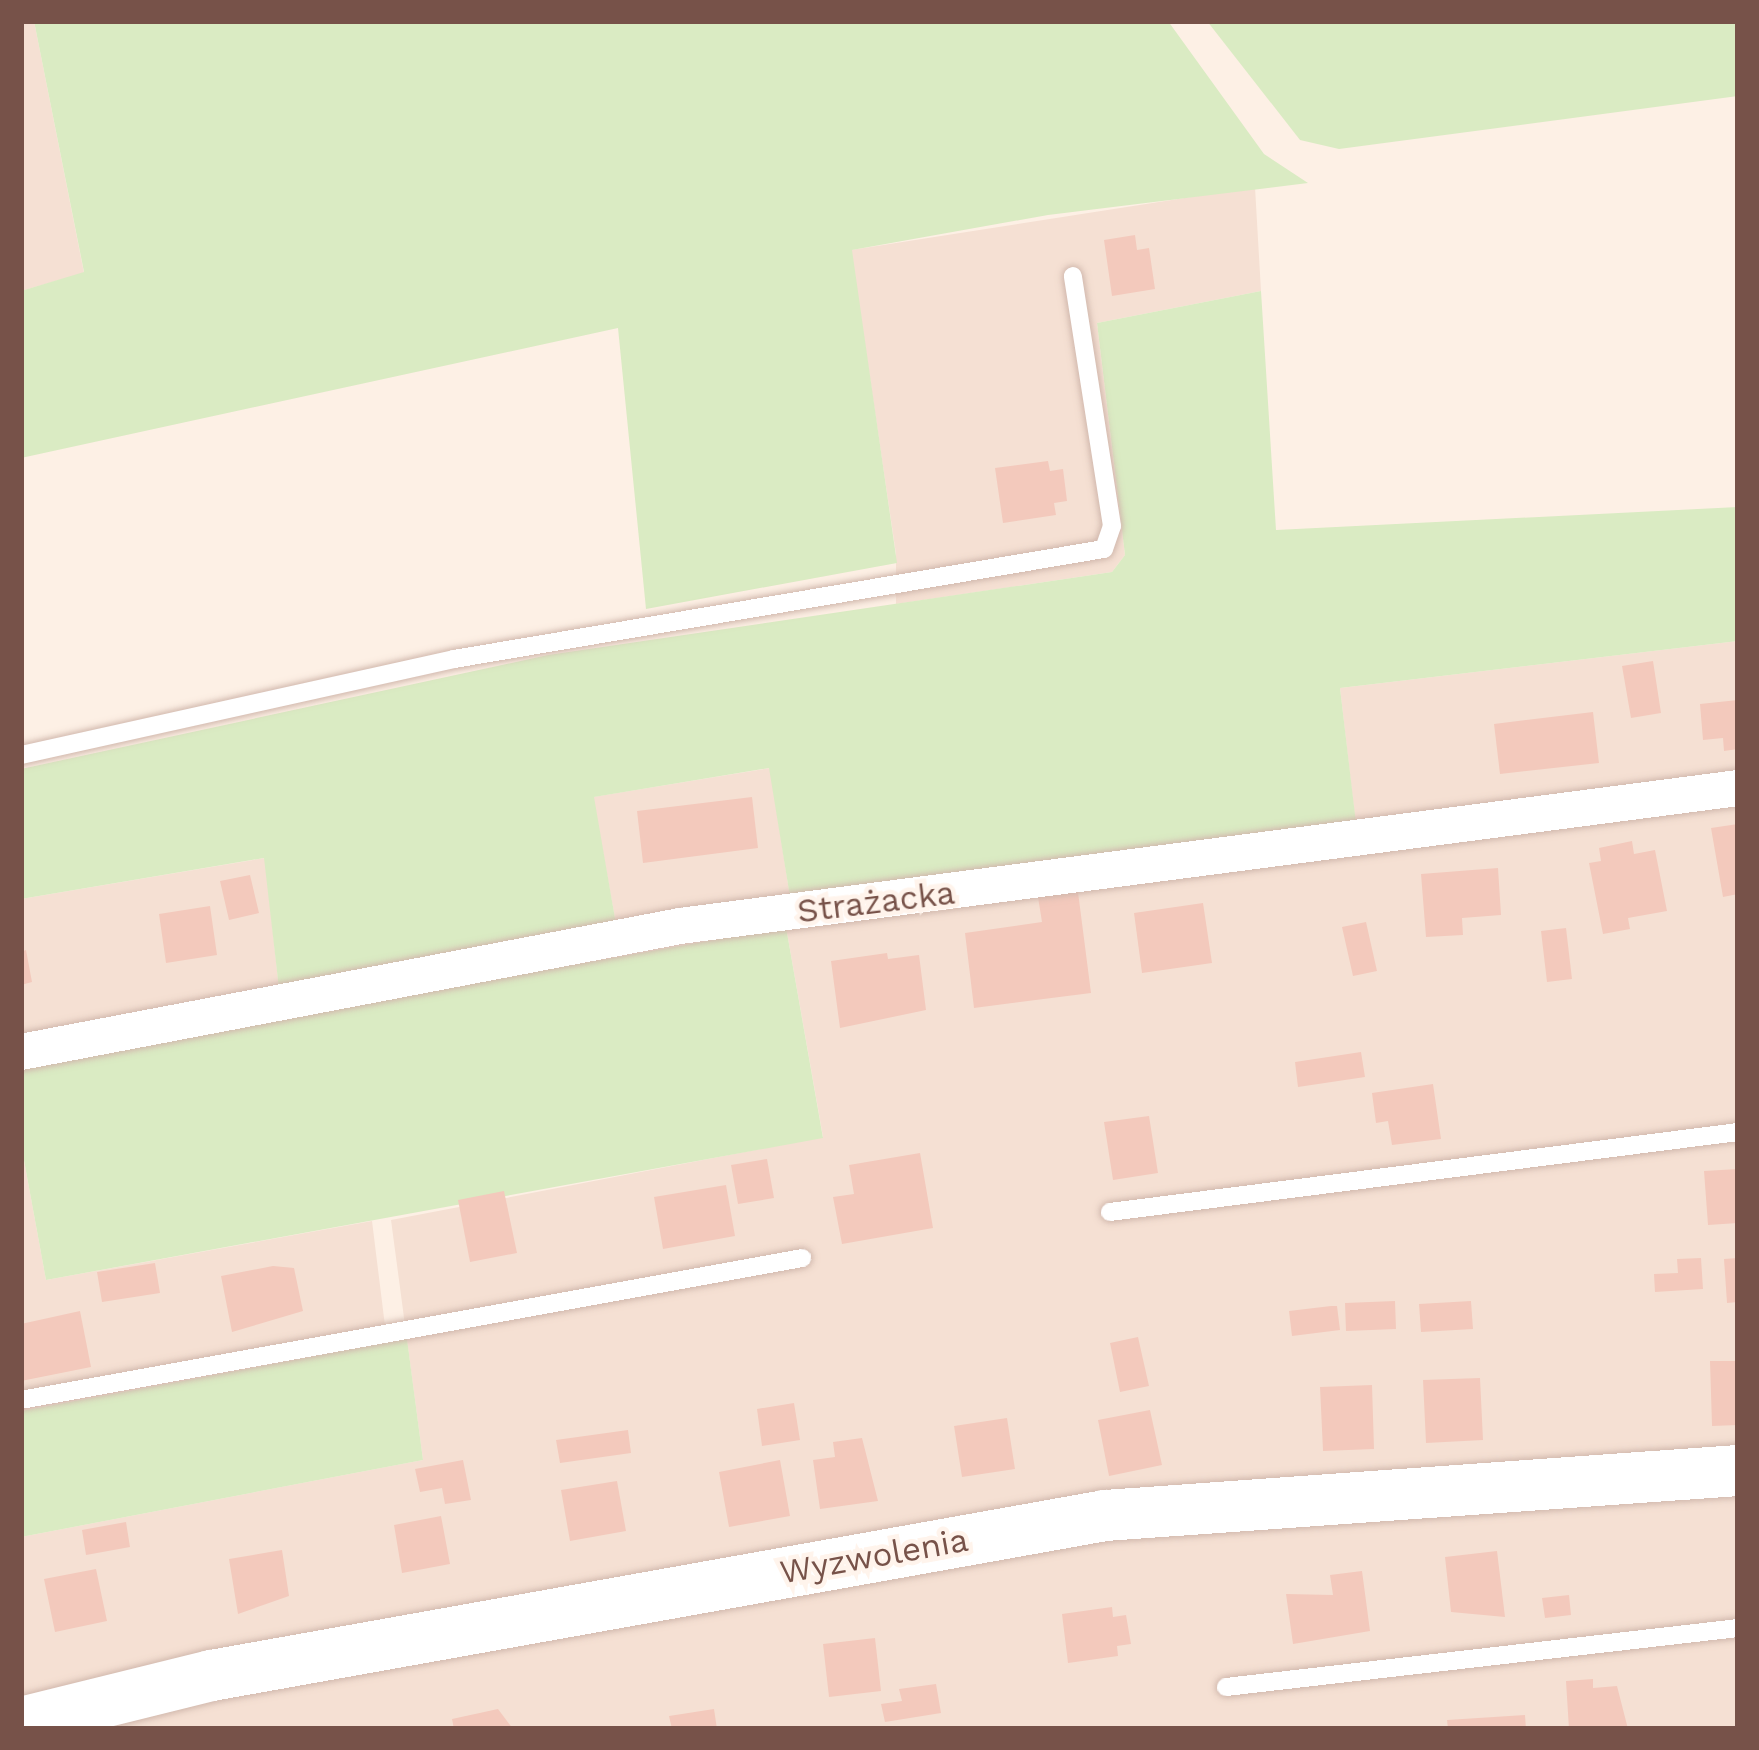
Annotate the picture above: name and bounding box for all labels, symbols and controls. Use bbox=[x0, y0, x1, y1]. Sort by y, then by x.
street label: Strażacka bbox=[795, 873, 957, 931]
street label: Wyzwolenia bbox=[777, 1520, 971, 1592]

